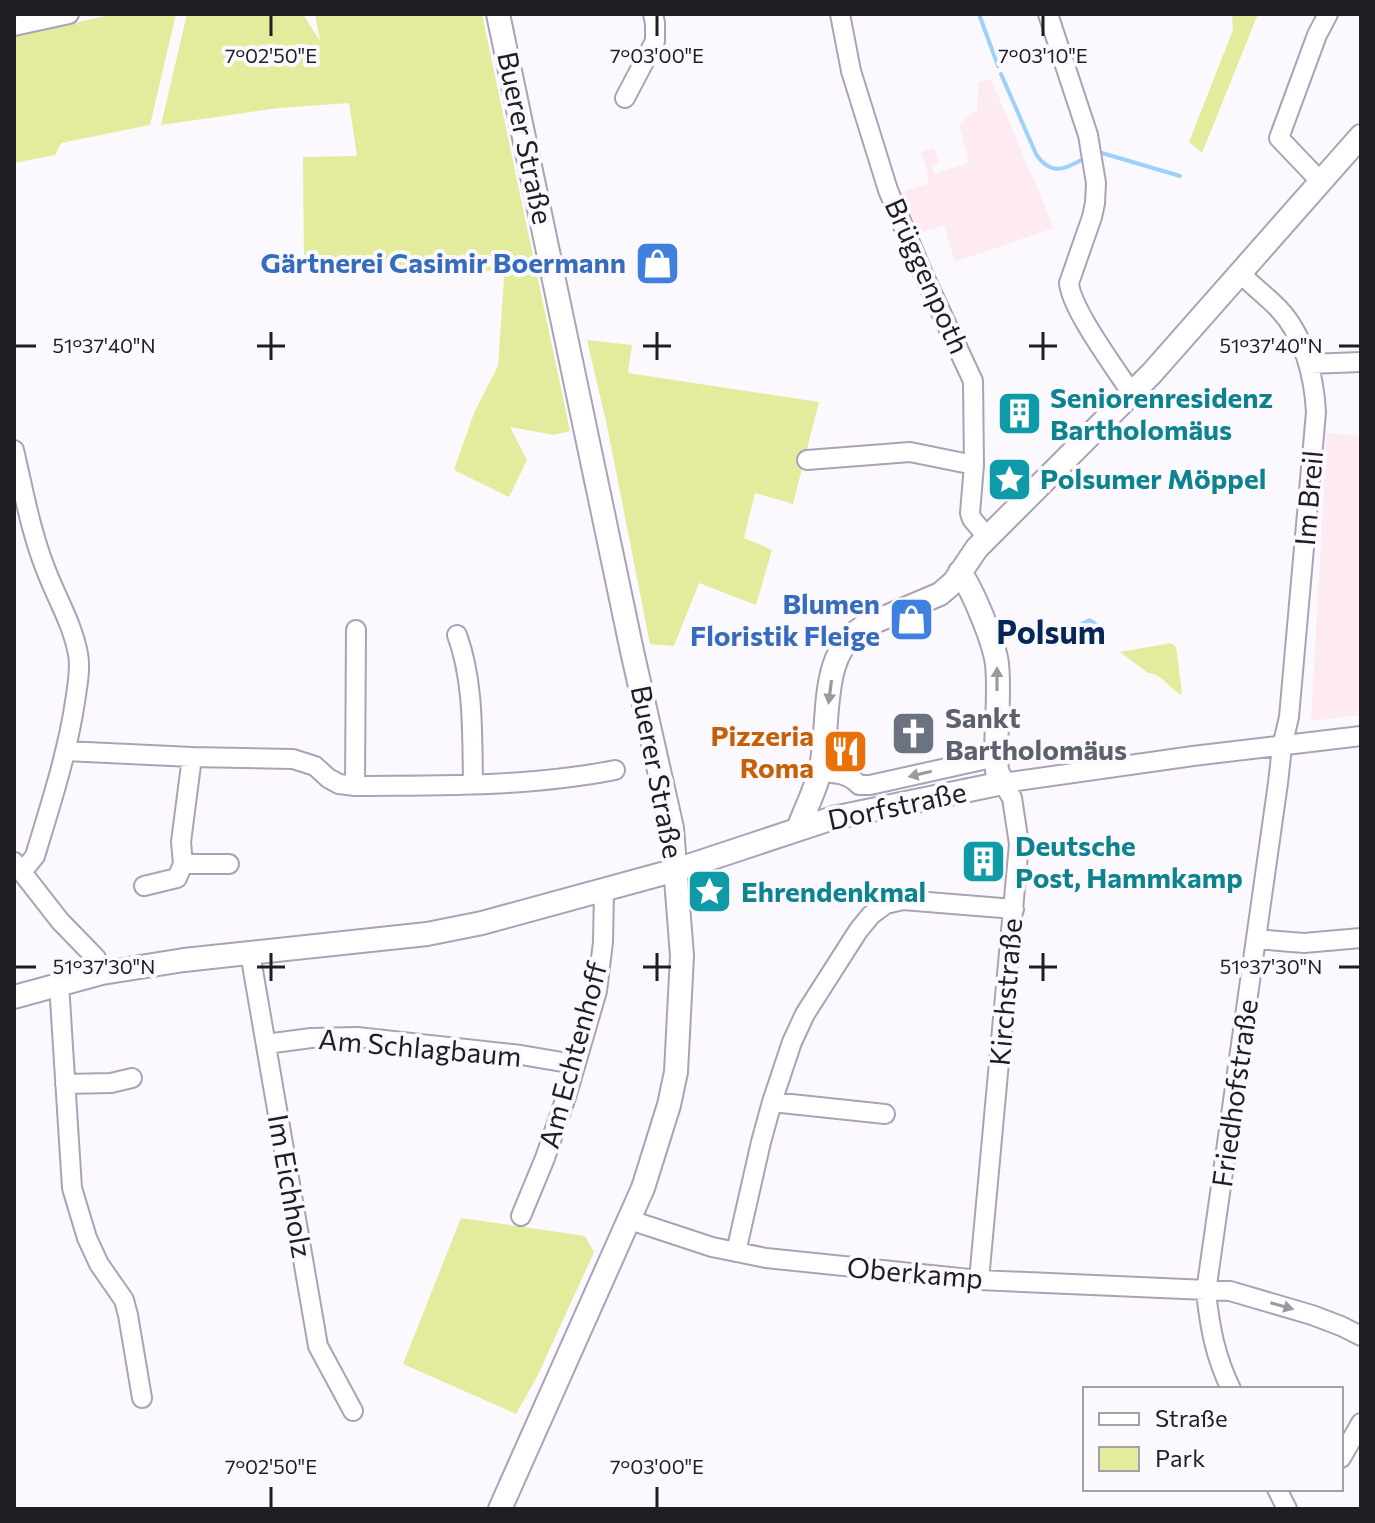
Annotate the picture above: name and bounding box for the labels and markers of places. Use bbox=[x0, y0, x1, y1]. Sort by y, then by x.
shop icon: Gärtnerei Casimir Boermann bbox=[633, 239, 681, 287]
place label: Gärtnerei Casimir Boermann bbox=[261, 245, 626, 279]
place label: Seniorenresidenz Bartholomäus bbox=[1050, 380, 1273, 446]
building icon: Seniorenresidenz Bartholomäus bbox=[995, 390, 1043, 438]
place icon: Polsumer Möppel bbox=[985, 455, 1033, 503]
place label: Polsumer Möppel bbox=[1040, 461, 1266, 495]
place label: Blumen Floristik Fleige bbox=[690, 586, 880, 652]
shop icon: Blumen Floristik Fleige bbox=[887, 596, 935, 644]
place label: Sankt Bartholomäus bbox=[945, 700, 1127, 766]
church icon: Sankt Bartholomäus bbox=[890, 710, 938, 758]
place label: Pizzeria Roma bbox=[710, 718, 814, 784]
restaurant icon: Pizzeria Roma bbox=[821, 728, 869, 776]
place label: Deutsche Post, Hammkamp bbox=[1015, 828, 1243, 894]
building icon: Deutsche Post, Hammkamp bbox=[960, 838, 1008, 886]
place icon: Ehrendenkmal bbox=[686, 868, 734, 916]
place label: Ehrendenkmal bbox=[741, 874, 926, 908]

